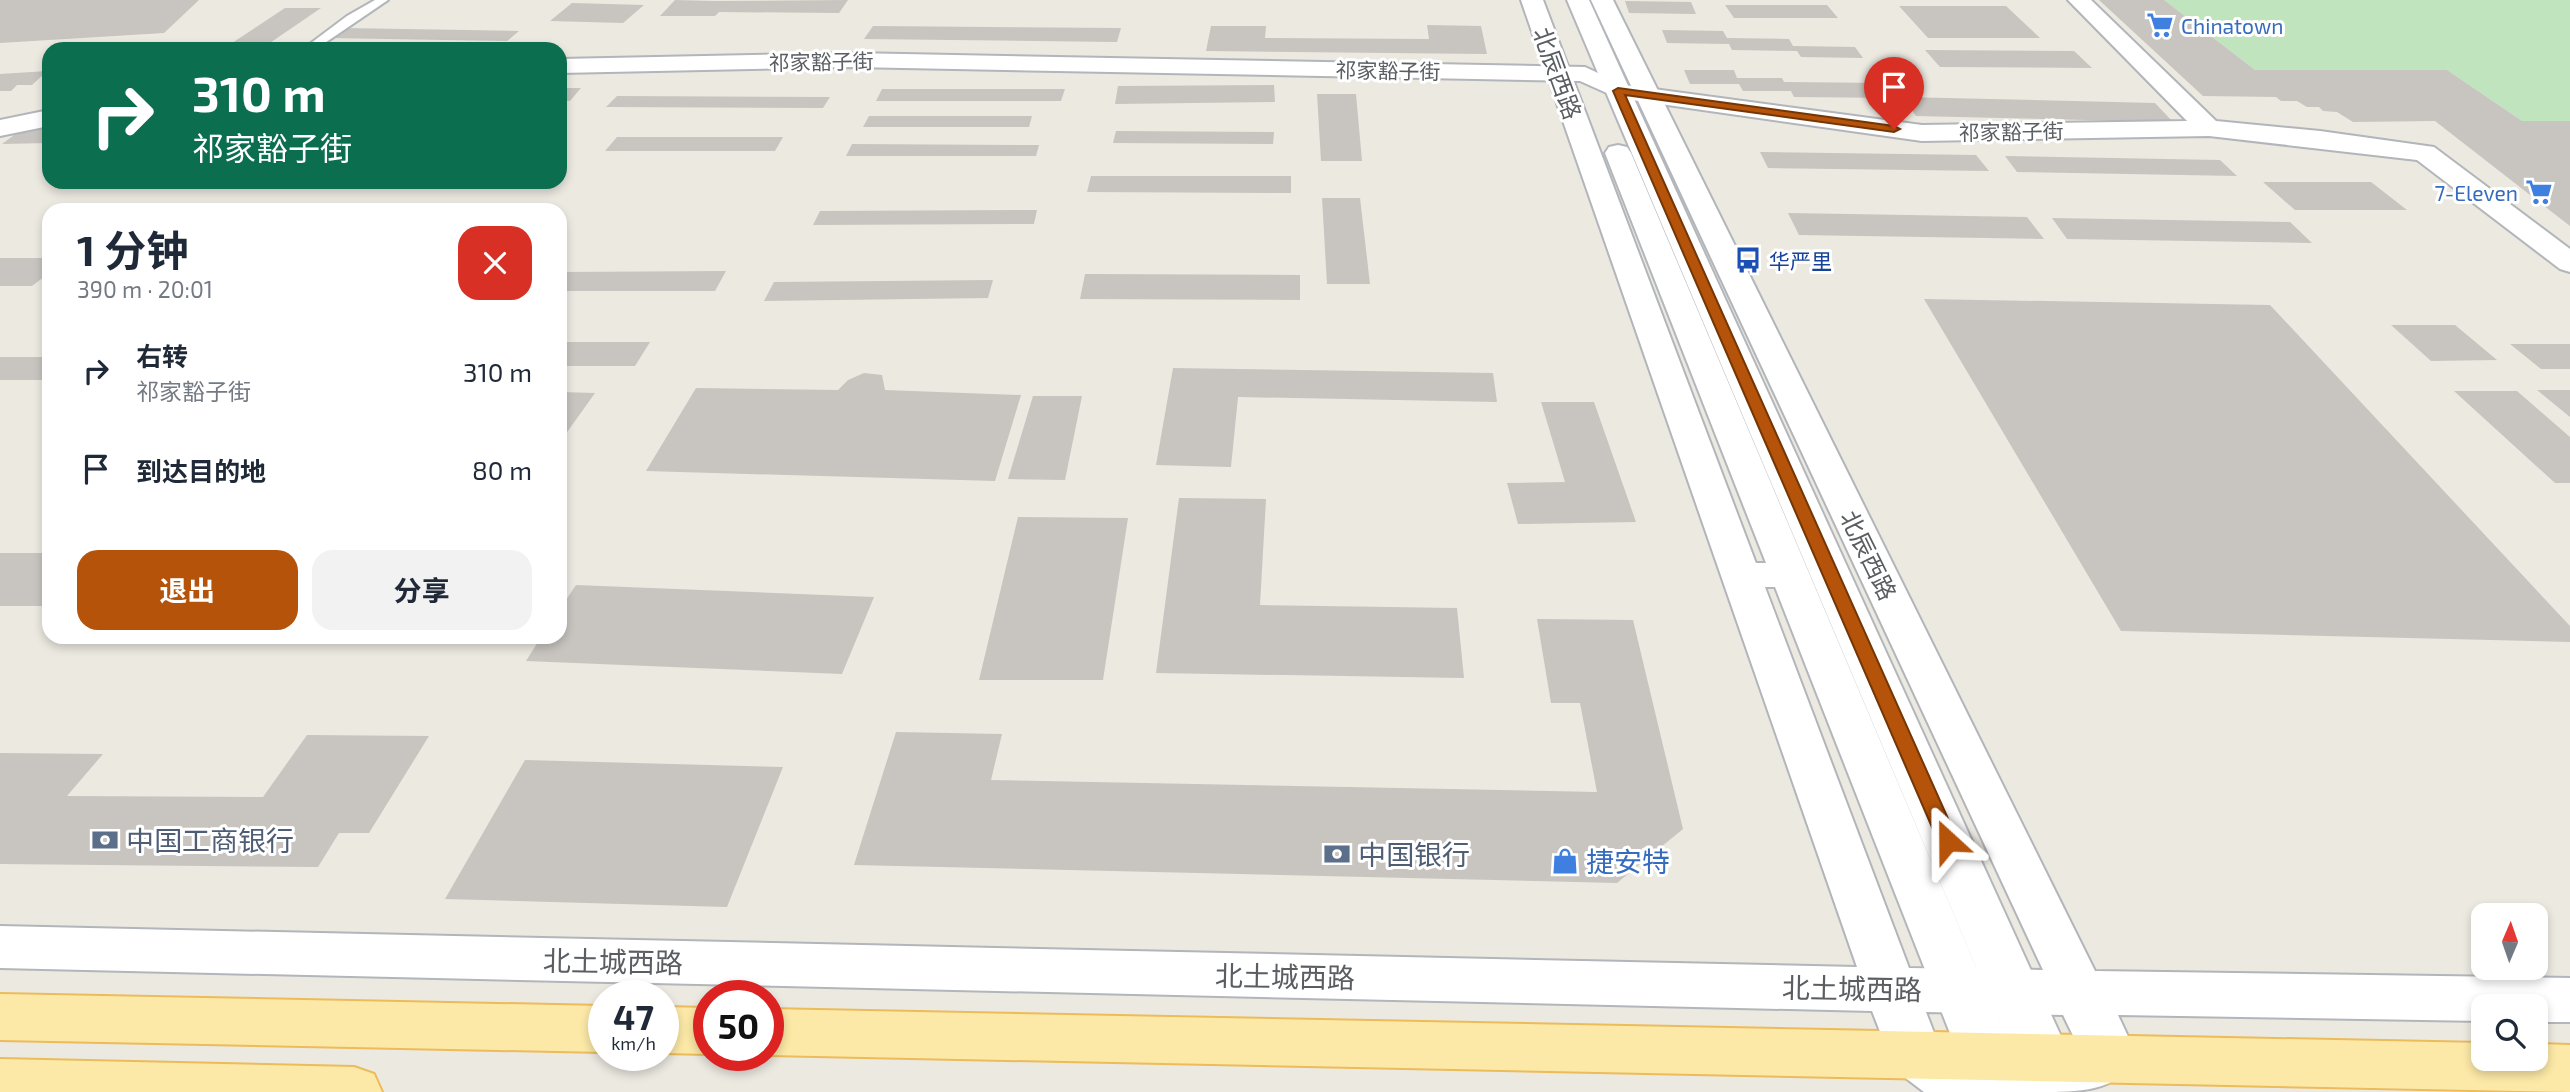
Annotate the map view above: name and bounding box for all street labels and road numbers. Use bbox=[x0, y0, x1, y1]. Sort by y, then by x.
street label: 北辰西路 bbox=[1528, 23, 1588, 123]
street label: 祁家豁子街 bbox=[768, 48, 874, 74]
street label: 祁家豁子街 bbox=[1335, 57, 1441, 83]
street label: 祁家豁子街 bbox=[1958, 118, 2064, 144]
street label: 北辰西路 bbox=[1835, 506, 1903, 604]
street label: 北土城西路 bbox=[543, 943, 683, 979]
street label: 北土城西路 bbox=[1215, 958, 1355, 994]
street label: 北土城西路 bbox=[1782, 970, 1922, 1006]

